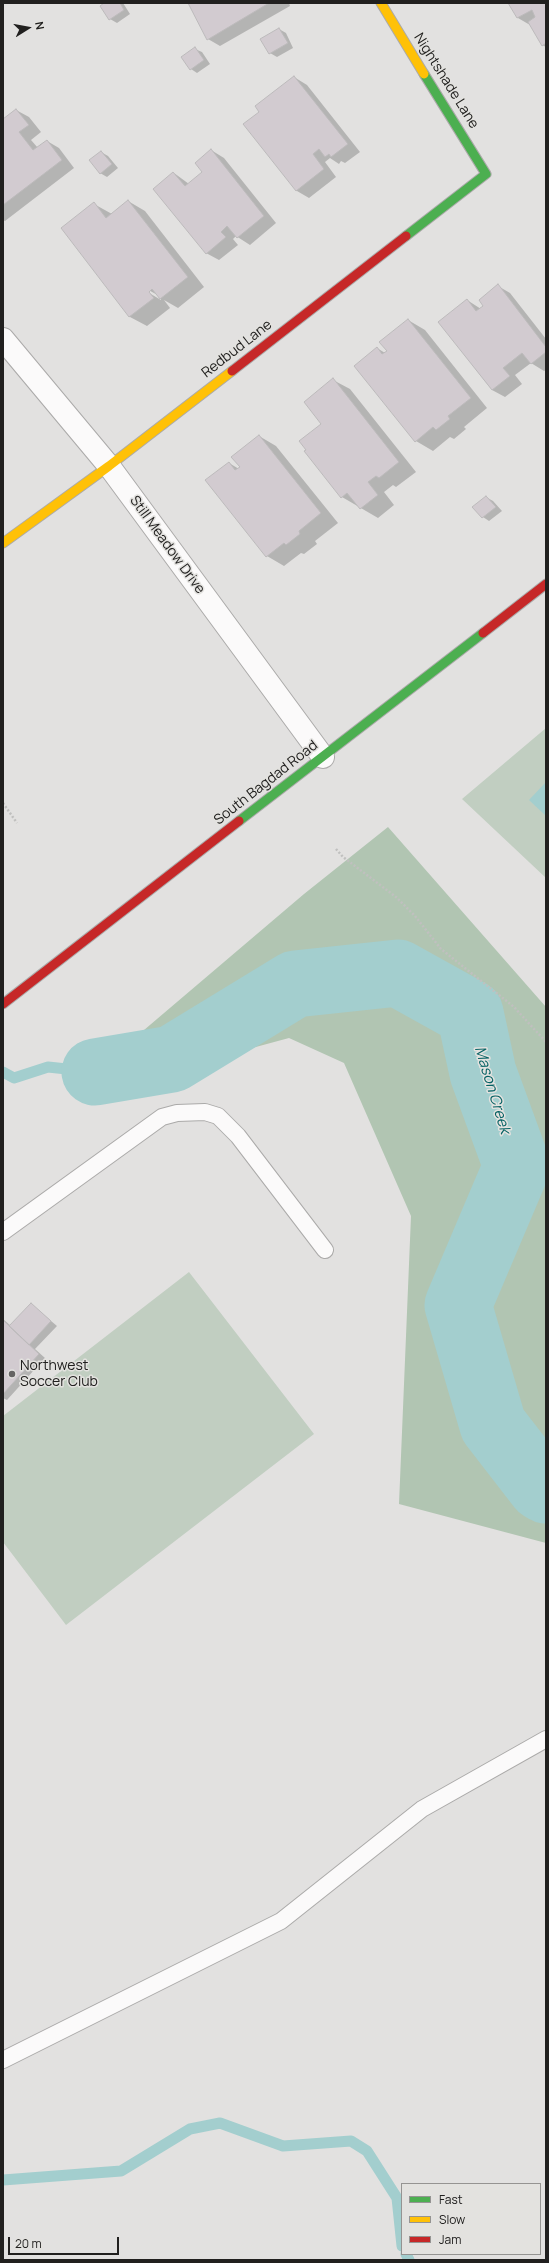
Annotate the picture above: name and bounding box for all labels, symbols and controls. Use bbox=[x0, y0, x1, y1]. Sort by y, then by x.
north arrow bbox=[8, 8, 48, 48]
text: N bbox=[32, 20, 48, 31]
street label: Nightshade Lane bbox=[410, 30, 482, 132]
street label: Redbud Lane bbox=[199, 316, 275, 382]
street label: Still Meadow Drive bbox=[126, 493, 208, 597]
street label: South Bagdad Road bbox=[211, 737, 321, 829]
water label: Mason Creek bbox=[470, 1044, 514, 1136]
place label: Northwest Soccer Club bbox=[20, 1358, 98, 1390]
marker: Northwest Soccer Club bbox=[7, 1369, 17, 1379]
legend bbox=[401, 2183, 541, 2255]
text: Fast bbox=[439, 2191, 463, 2208]
text: Slow bbox=[439, 2211, 465, 2228]
scale bar bbox=[10, 2229, 121, 2255]
text: Jam bbox=[439, 2231, 461, 2248]
text: 20 m bbox=[15, 2235, 42, 2252]

